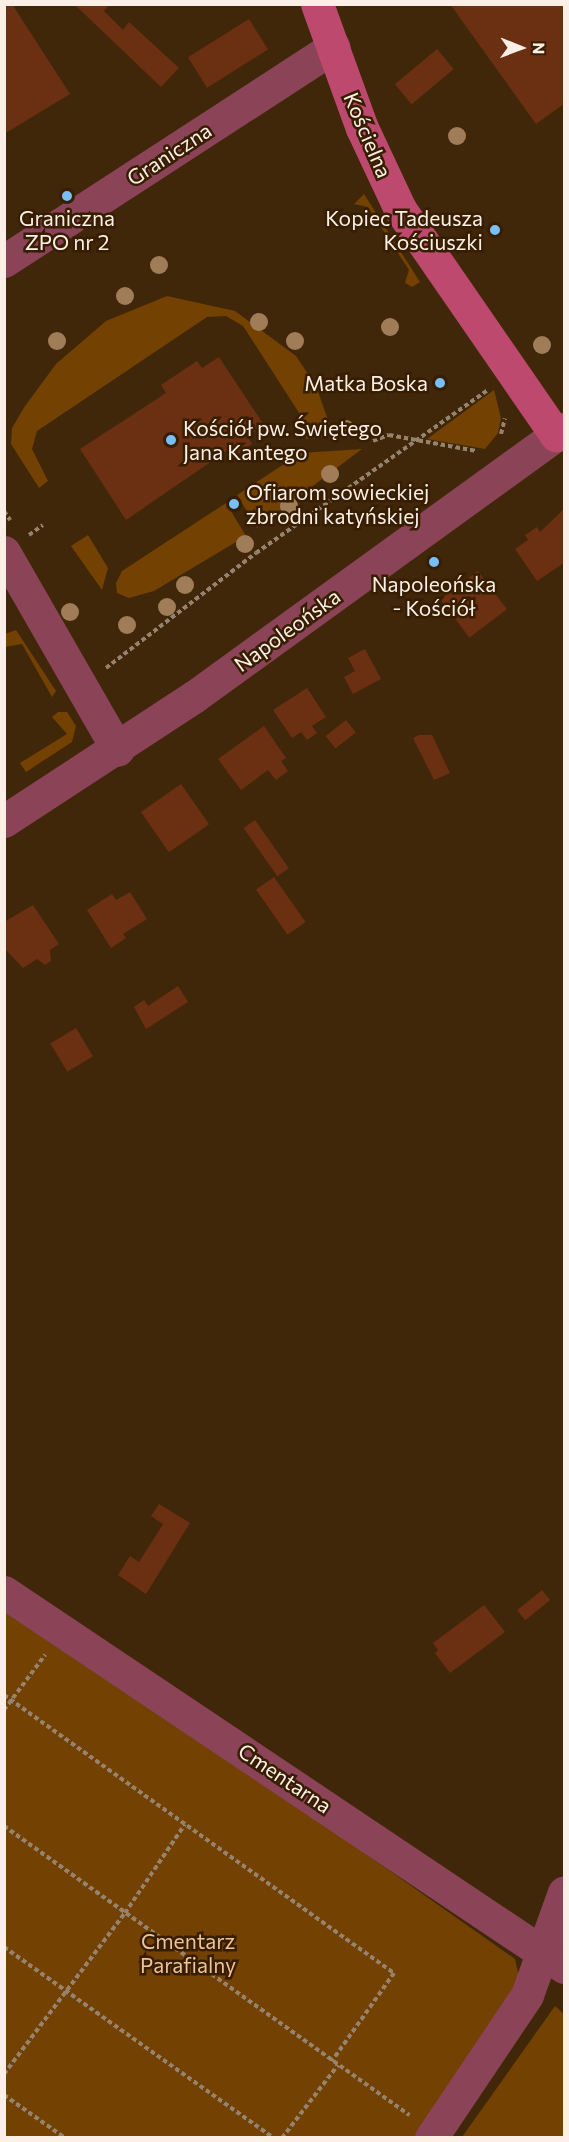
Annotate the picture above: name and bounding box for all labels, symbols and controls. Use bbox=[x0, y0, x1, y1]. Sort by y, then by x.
north arrow bbox=[491, 18, 551, 78]
text: N bbox=[530, 42, 549, 54]
street label: Kościelna bbox=[339, 88, 397, 182]
street label: Graniczna bbox=[122, 117, 216, 191]
marker: Graniczna ZPO nr 2 bbox=[60, 189, 74, 203]
place label: Graniczna ZPO nr 2 bbox=[19, 205, 115, 255]
place label: Kopiec Tadeusza Kościuszki bbox=[325, 205, 483, 255]
marker: Kopiec Tadeusza Kościuszki bbox=[488, 223, 502, 237]
place label: Matka Boska bbox=[304, 370, 428, 396]
marker: Matka Boska bbox=[433, 376, 447, 390]
place label: Kościół pw. Świętego Jana Kantego bbox=[183, 415, 382, 465]
marker: Kościół pw. Świętego Jana Kantego bbox=[164, 433, 178, 447]
place label: Ofiarom sowieckiej zbrodni katyńskiej bbox=[246, 479, 429, 529]
marker: Ofiarom sowieckiej zbrodni katyńskiej bbox=[227, 497, 241, 511]
marker: Napoleońska - Kościół bbox=[427, 555, 441, 569]
place label: Napoleońska - Kościół bbox=[372, 571, 496, 621]
street label: Napoleońska bbox=[229, 583, 345, 677]
street label: Cmentarna bbox=[234, 1738, 336, 1818]
park label: Cmentarz Parafialny bbox=[140, 1928, 236, 1978]

